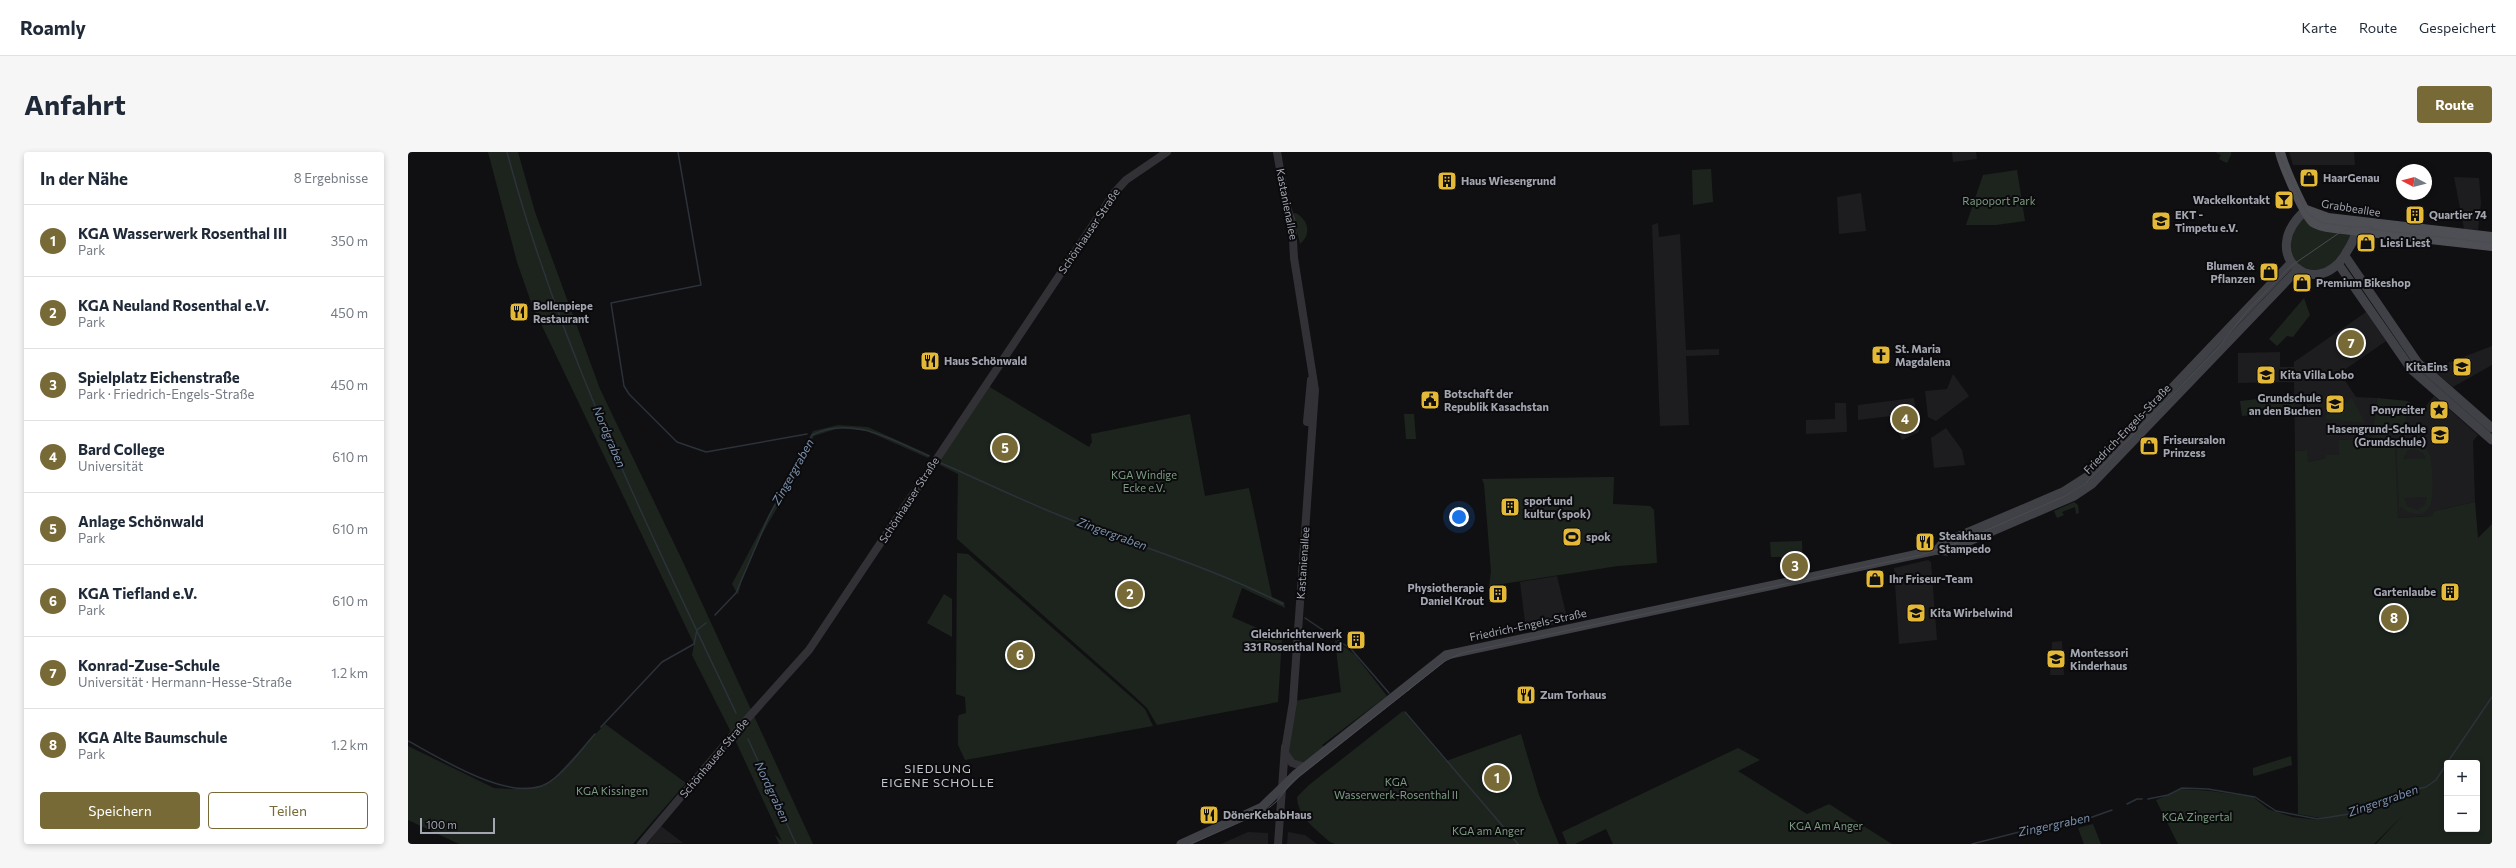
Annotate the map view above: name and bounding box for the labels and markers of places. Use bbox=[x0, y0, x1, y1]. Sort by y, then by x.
shop icon: HaarGenau bbox=[2298, 167, 2320, 189]
building icon: Haus Wiesengrund bbox=[1436, 170, 1458, 192]
place label: HaarGenau bbox=[2323, 171, 2380, 184]
place label: Haus Wiesengrund bbox=[1461, 174, 1556, 187]
bar icon: Wackelkontakt bbox=[2273, 189, 2295, 211]
place label: Wackelkontakt bbox=[2193, 193, 2270, 206]
building icon: Quartier 74 bbox=[2404, 204, 2426, 226]
place label: EKT - Timpetu e.V. bbox=[2175, 208, 2238, 234]
place label: Quartier 74 bbox=[2429, 208, 2487, 221]
school or university icon: EKT - Timpetu e.V. bbox=[2150, 210, 2172, 232]
shop icon: Liesi Liest bbox=[2355, 232, 2377, 254]
place label: Liesi Liest bbox=[2380, 236, 2431, 249]
place label: Blumen & Pflanzen bbox=[2206, 259, 2256, 285]
shop icon: Blumen & Pflanzen bbox=[2258, 261, 2280, 283]
shop icon: Premium Bikeshop bbox=[2291, 272, 2313, 294]
place label: Premium Bikeshop bbox=[2316, 276, 2411, 289]
place label: Bollenpiepe Restaurant bbox=[533, 299, 593, 325]
restaurant icon: Bollenpiepe Restaurant bbox=[508, 301, 530, 323]
pin: 7 bbox=[2338, 328, 2364, 358]
place label: St. Maria Magdalena bbox=[1895, 342, 1951, 368]
church icon: St. Maria Magdalena bbox=[1870, 344, 1892, 366]
restaurant icon: Haus Schönwald bbox=[919, 350, 941, 372]
place label: Haus Schönwald bbox=[944, 354, 1027, 367]
school or university icon: KitaEins bbox=[2451, 356, 2473, 378]
place label: KitaEins bbox=[2406, 360, 2448, 373]
school or university icon: Kita Villa Lobo bbox=[2255, 364, 2277, 386]
place label: Kita Villa Lobo bbox=[2280, 368, 2355, 381]
place label: Botschaft der Republik Kasachstan bbox=[1444, 387, 1549, 413]
public building icon: Botschaft der Republik Kasachstan bbox=[1419, 389, 1441, 411]
place label: Grundschule an den Buchen bbox=[2249, 391, 2321, 417]
school or university icon: Grundschule an den Buchen bbox=[2324, 393, 2346, 415]
place icon: Ponyreiter bbox=[2428, 399, 2450, 421]
place label: Ponyreiter bbox=[2371, 403, 2425, 416]
pin: 4 bbox=[1892, 404, 1918, 434]
place label: Hasengrund-Schule (Grundschule) bbox=[2327, 422, 2426, 448]
school or university icon: Hasengrund-Schule (Grundschule) bbox=[2429, 424, 2451, 446]
pin: 5 bbox=[992, 433, 1018, 463]
place label: Friseursalon Prinzess bbox=[2163, 433, 2225, 459]
shop icon: Friseursalon Prinzess bbox=[2138, 435, 2160, 457]
place label: sport und kultur (spok) bbox=[1524, 494, 1591, 520]
building icon: sport und kultur (spok) bbox=[1499, 496, 1521, 518]
sports icon: spok bbox=[1561, 526, 1583, 548]
place label: Steakhaus Stampedo bbox=[1939, 529, 1992, 555]
place label: spok bbox=[1586, 530, 1611, 543]
restaurant icon: Steakhaus Stampedo bbox=[1914, 531, 1936, 553]
pin: 3 bbox=[1782, 551, 1808, 581]
shop icon: Ihr Friseur-Team bbox=[1864, 568, 1886, 590]
place label: Ihr Friseur-Team bbox=[1889, 572, 1973, 585]
pin: 2 bbox=[1117, 579, 1143, 609]
place label: Physiotherapie Daniel Krout bbox=[1408, 581, 1484, 607]
building icon: Gartenlaube bbox=[2439, 581, 2461, 603]
building icon: Physiotherapie Daniel Krout bbox=[1487, 583, 1509, 605]
place label: Gartenlaube bbox=[2374, 585, 2436, 598]
school or university icon: Kita Wirbelwind bbox=[1905, 602, 1927, 624]
pin: 8 bbox=[2381, 603, 2407, 633]
place label: Kita Wirbelwind bbox=[1930, 606, 2013, 619]
place label: Gleichrichterwerk 331 Rosenthal Nord bbox=[1244, 627, 1343, 653]
building icon: Gleichrichterwerk 331 Rosenthal Nord bbox=[1345, 629, 1367, 651]
pin: 6 bbox=[1007, 640, 1033, 670]
place label: Montessori Kinderhaus bbox=[2070, 646, 2128, 672]
school or university icon: Montessori Kinderhaus bbox=[2045, 648, 2067, 670]
restaurant icon: Zum Torhaus bbox=[1515, 684, 1537, 706]
place label: Zum Torhaus bbox=[1540, 688, 1607, 701]
pin: 1 bbox=[1484, 763, 1510, 793]
restaurant icon: DönerKebabHaus bbox=[1198, 804, 1220, 826]
place label: DönerKebabHaus bbox=[1223, 808, 1312, 821]

